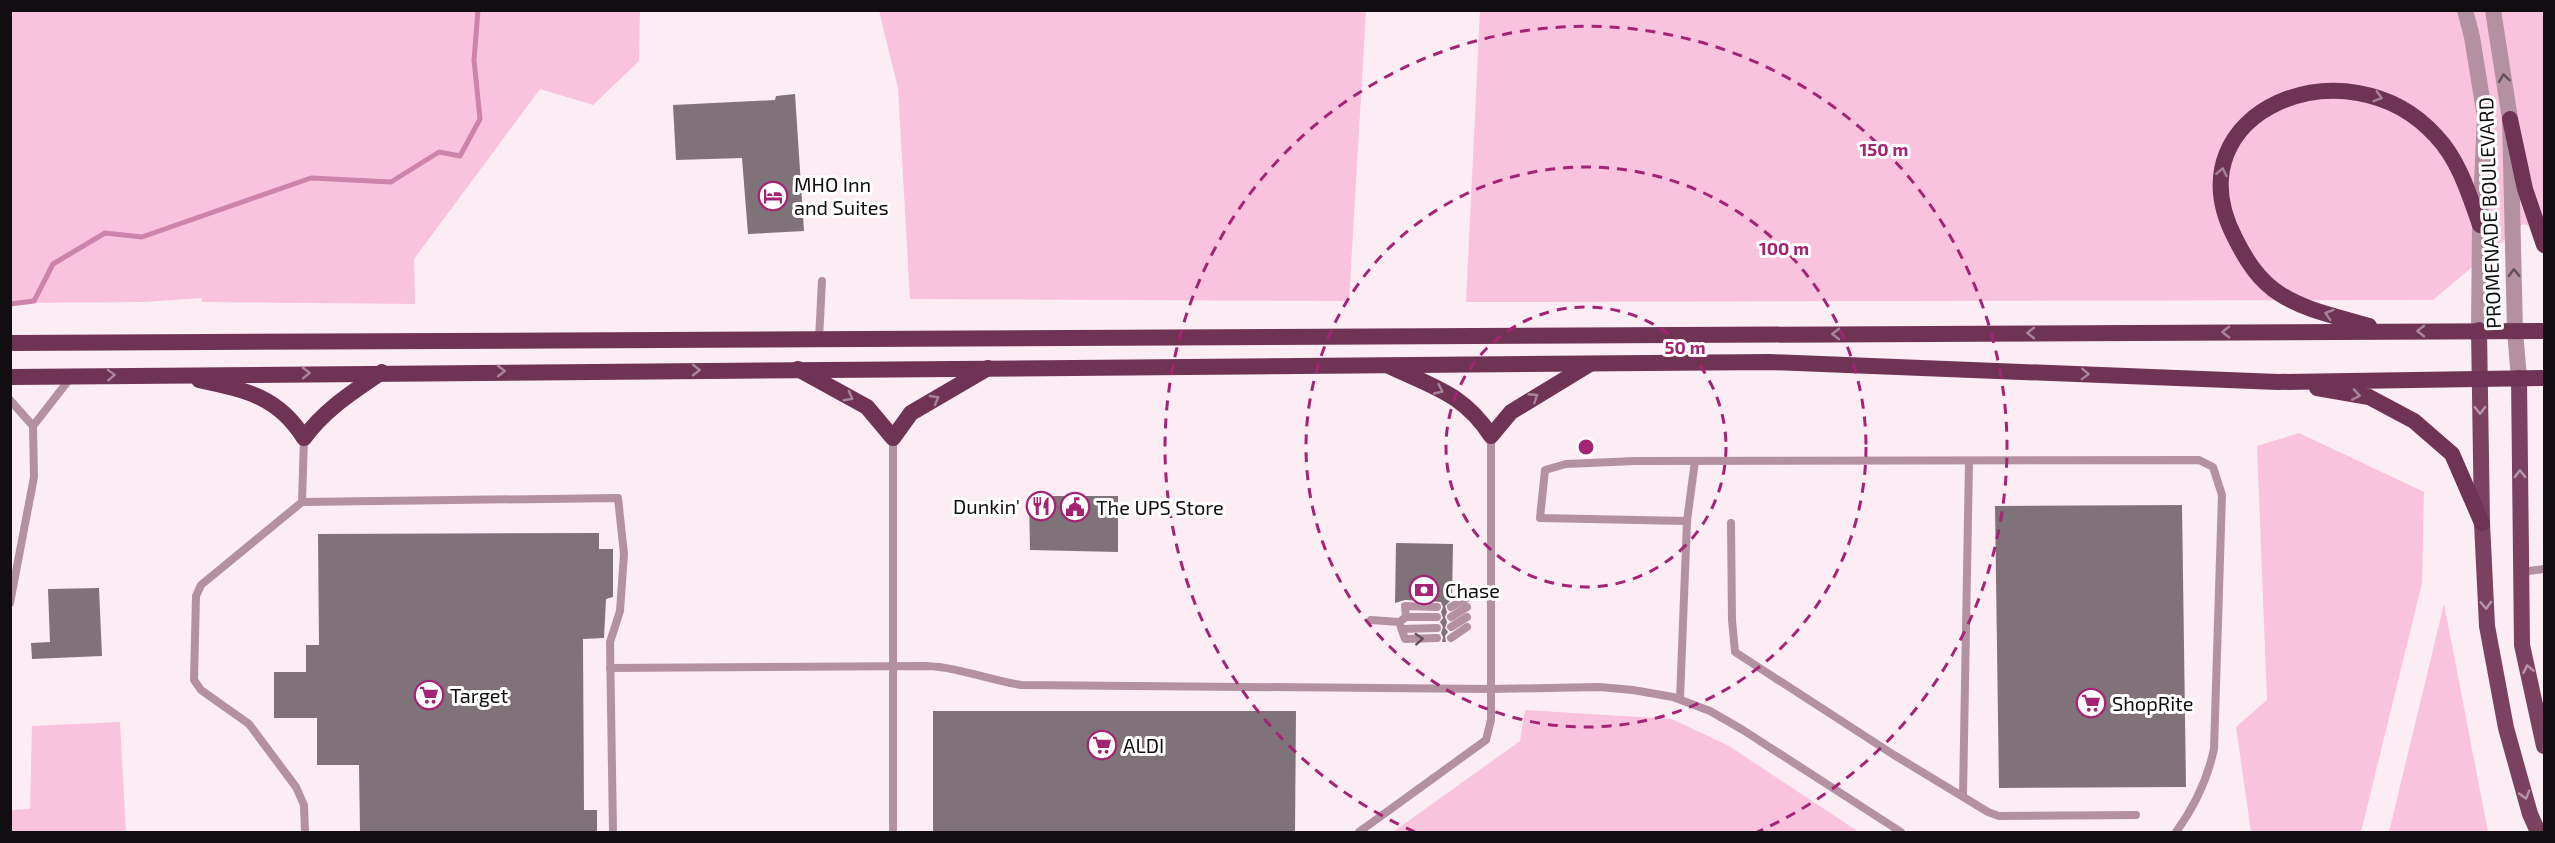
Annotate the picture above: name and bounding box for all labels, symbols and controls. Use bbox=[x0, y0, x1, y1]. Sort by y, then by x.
one-way arrow bbox=[2498, 74, 2511, 83]
one-way arrow bbox=[2372, 90, 2382, 102]
street label: PROMENADE BOULEVARD bbox=[2473, 97, 2505, 329]
text: 150 m bbox=[1860, 138, 1908, 160]
one-way arrow bbox=[2215, 167, 2228, 177]
place label: MHO Inn and Suites bbox=[794, 172, 889, 219]
hotel icon: MHO Inn and Suites bbox=[757, 180, 789, 212]
text: 100 m bbox=[1759, 237, 1809, 259]
one-way arrow bbox=[2507, 268, 2520, 277]
one-way arrow bbox=[2324, 308, 2335, 321]
one-way arrow bbox=[2416, 325, 2425, 337]
one-way arrow bbox=[2221, 326, 2230, 338]
one-way arrow bbox=[2026, 327, 2035, 339]
one-way arrow bbox=[1831, 328, 1840, 340]
text: 50 m bbox=[1664, 336, 1706, 358]
one-way arrow bbox=[691, 364, 700, 376]
one-way arrow bbox=[496, 365, 505, 377]
one-way arrow bbox=[301, 366, 310, 379]
one-way arrow bbox=[2081, 368, 2090, 381]
one-way arrow bbox=[106, 369, 115, 382]
one-way arrow bbox=[1432, 382, 1443, 394]
one-way arrow bbox=[2352, 388, 2361, 400]
one-way arrow bbox=[842, 390, 853, 401]
one-way arrow bbox=[1528, 393, 1538, 405]
one-way arrow bbox=[929, 395, 939, 406]
one-way arrow bbox=[2474, 405, 2486, 414]
centre of rings bbox=[1576, 437, 1596, 457]
one-way arrow bbox=[2514, 470, 2526, 479]
restaurant icon: Dunkin' bbox=[1025, 490, 1057, 522]
public building icon: The UPS Store bbox=[1059, 491, 1091, 523]
place label: Dunkin' bbox=[953, 494, 1020, 518]
place label: The UPS Store bbox=[1096, 495, 1224, 519]
bank icon: Chase bbox=[1408, 574, 1440, 606]
place label: Chase bbox=[1445, 578, 1500, 602]
one-way arrow bbox=[2480, 600, 2493, 609]
one-way arrow bbox=[1414, 632, 1423, 645]
one-way arrow bbox=[2522, 664, 2535, 674]
supermarket icon: Target bbox=[413, 679, 445, 711]
place label: Target bbox=[450, 683, 508, 707]
supermarket icon: ShopRite bbox=[2075, 687, 2107, 719]
place label: ShopRite bbox=[2112, 691, 2193, 715]
supermarket icon: ALDI bbox=[1086, 729, 1118, 761]
place label: ALDI bbox=[1123, 733, 1164, 757]
one-way arrow bbox=[2518, 789, 2530, 800]

